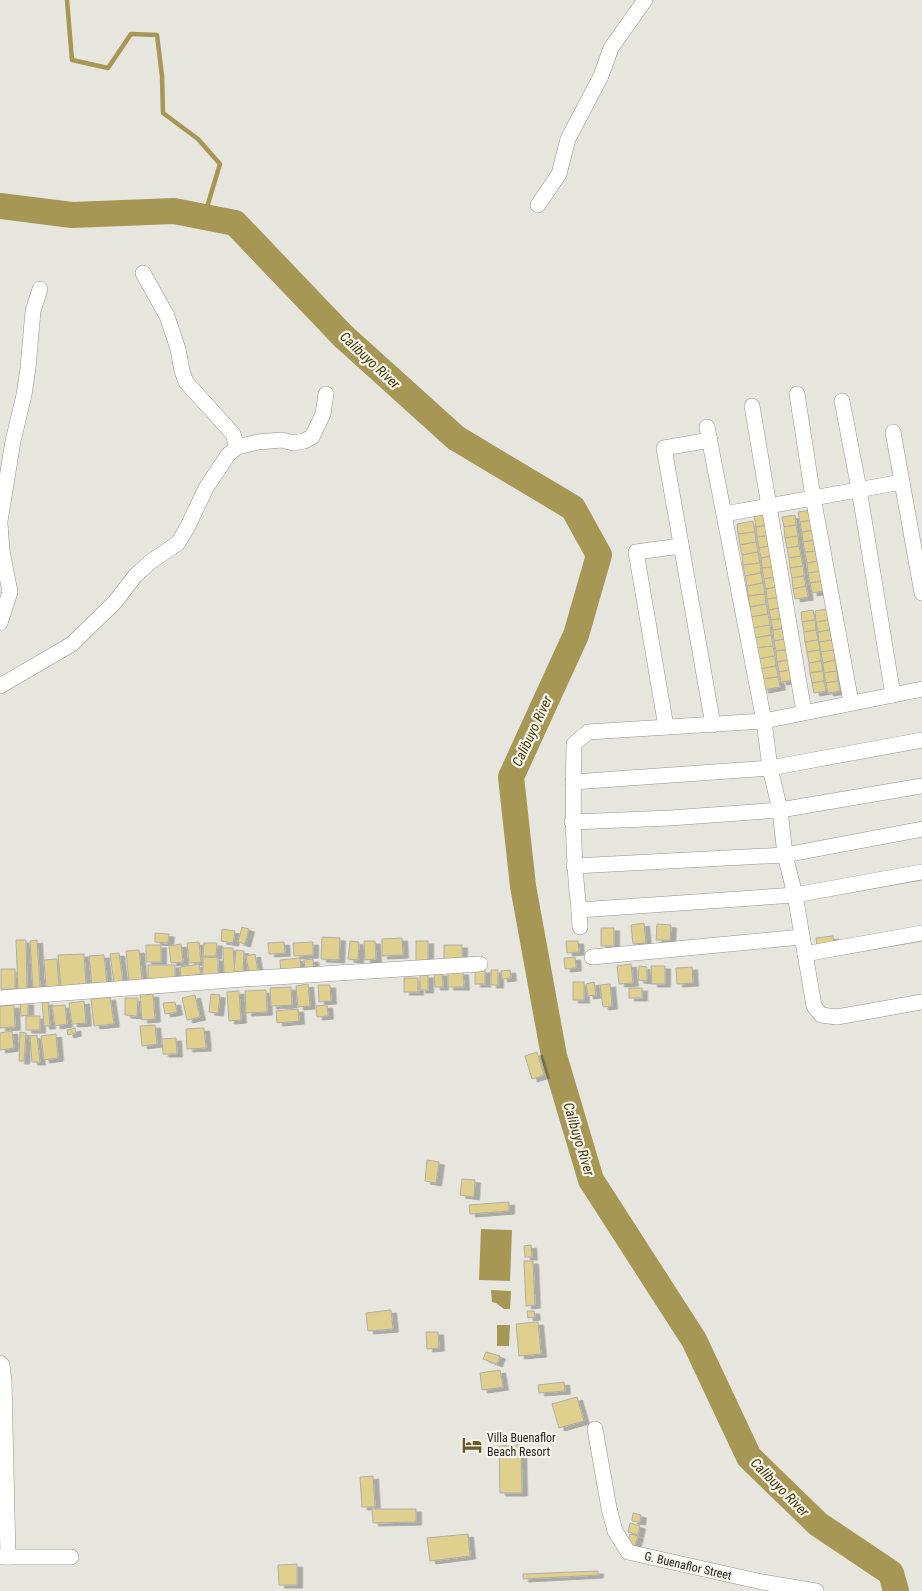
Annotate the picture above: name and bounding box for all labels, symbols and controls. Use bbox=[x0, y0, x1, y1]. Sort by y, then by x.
water label: Calibuyo River bbox=[337, 328, 404, 392]
water label: Calibuyo River bbox=[509, 692, 556, 769]
water label: Calibuyo River bbox=[560, 1100, 598, 1178]
place label: Villa Buenaflor Beach Resort bbox=[487, 1431, 556, 1459]
hotel icon: Villa Buenaflor Beach Resort bbox=[461, 1434, 483, 1456]
water label: Calibuyo River bbox=[748, 1455, 813, 1520]
street label: G. Buenaflor Street bbox=[643, 1549, 733, 1583]

